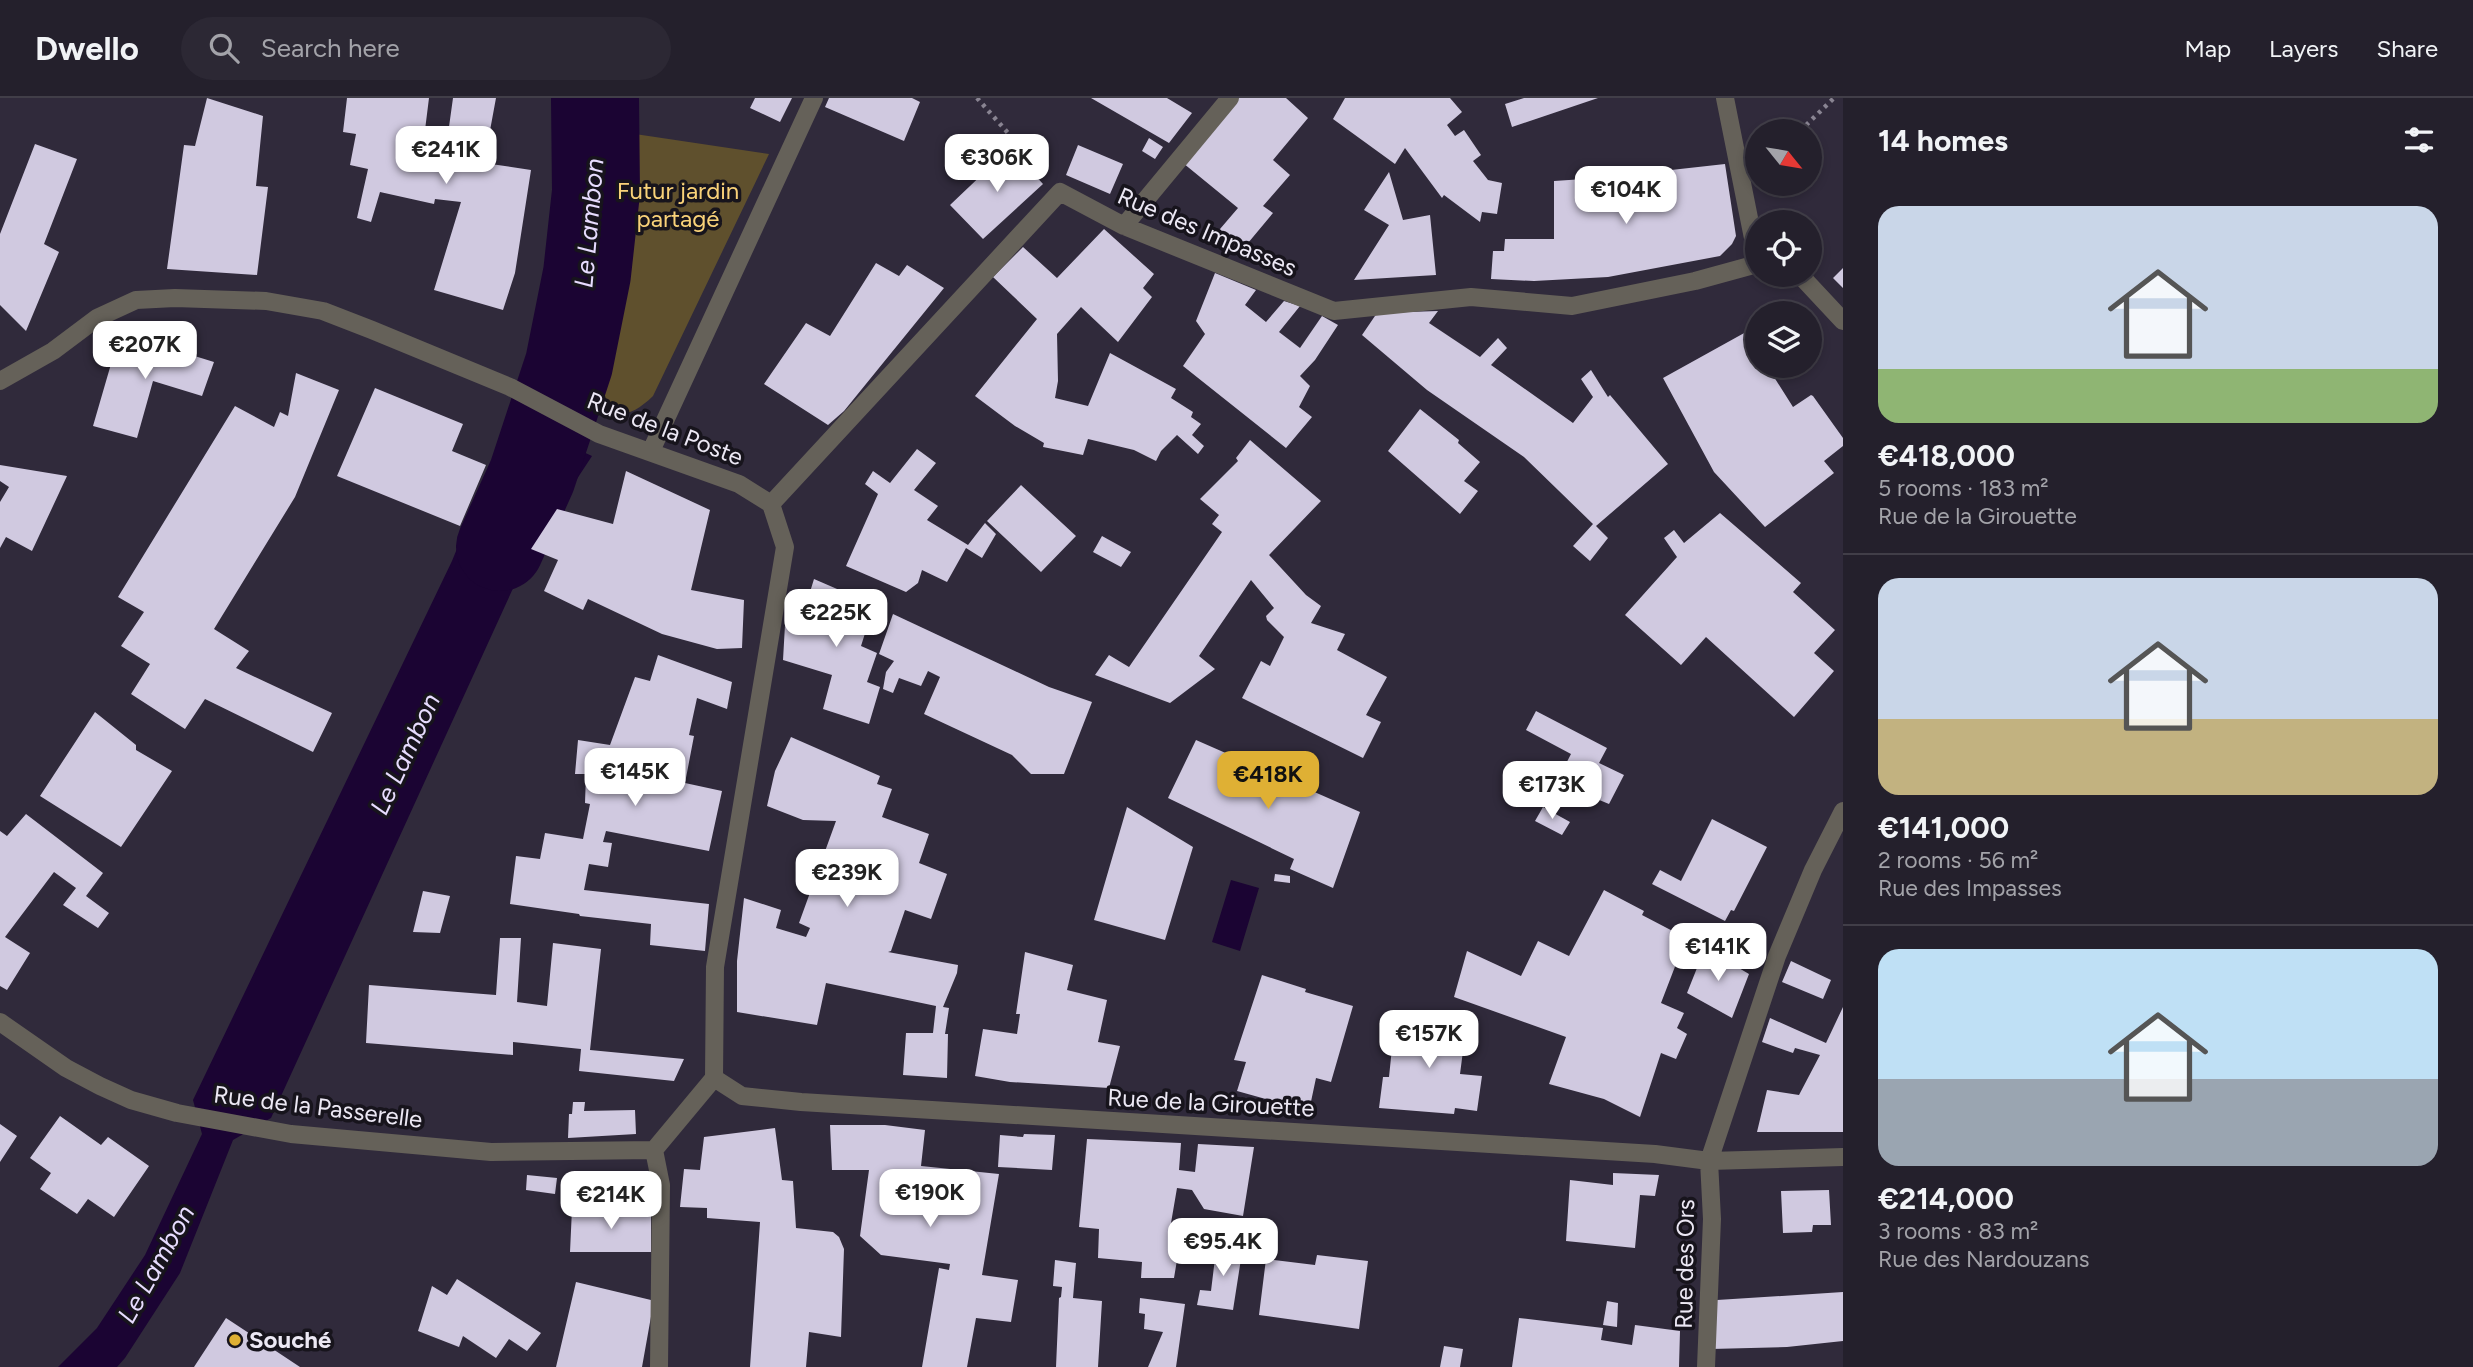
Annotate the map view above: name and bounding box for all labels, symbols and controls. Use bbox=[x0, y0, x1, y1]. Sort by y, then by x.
search box bbox=[181, 17, 671, 80]
text: Dwello bbox=[35, 29, 139, 68]
icon: search bbox=[205, 29, 243, 67]
text: Search here bbox=[261, 32, 400, 64]
text: Map bbox=[2184, 34, 2231, 63]
text: Layers bbox=[2269, 34, 2338, 63]
text: Share bbox=[2376, 34, 2438, 63]
north arrow bbox=[1745, 119, 1822, 196]
map controls bbox=[1745, 119, 1822, 378]
icon: filters bbox=[2400, 121, 2438, 159]
text: 14 homes bbox=[1878, 122, 2008, 159]
pin: €241K bbox=[397, 126, 495, 186]
pin: €306K bbox=[948, 134, 1046, 194]
text: €241K bbox=[412, 135, 480, 163]
text: €306K bbox=[961, 143, 1033, 171]
water label: Le Lambon bbox=[567, 157, 611, 289]
pin: €104K bbox=[1577, 166, 1675, 226]
text: €104K bbox=[1591, 175, 1661, 203]
park label: Futur jardin partagé bbox=[617, 176, 739, 233]
street label: Rue des Impasses bbox=[1113, 181, 1301, 282]
button: locate bbox=[1745, 210, 1822, 287]
icon: home bbox=[2095, 251, 2221, 377]
button: layers bbox=[1745, 301, 1822, 378]
pin: €207K bbox=[96, 322, 194, 381]
text: €207K bbox=[109, 330, 181, 358]
street label: Rue de la Poste bbox=[583, 385, 747, 472]
text: €418,000 bbox=[1878, 437, 2015, 474]
text: 5 rooms · 183 m² bbox=[1878, 474, 2049, 502]
text: Rue de la Girouette bbox=[1878, 502, 2077, 530]
pin: €225K bbox=[787, 589, 885, 649]
text: €225K bbox=[800, 598, 872, 626]
icon: home bbox=[2095, 623, 2221, 749]
water label: Le Lambon bbox=[363, 688, 447, 820]
pin: €145K bbox=[586, 748, 684, 808]
pin: €418K bbox=[1219, 752, 1317, 811]
text: €145K bbox=[601, 757, 669, 785]
text: €418K bbox=[1233, 760, 1303, 788]
pin: €173K bbox=[1503, 762, 1601, 821]
text: €173K bbox=[1519, 770, 1585, 798]
text: €141,000 bbox=[1878, 809, 2009, 846]
text: 2 rooms · 56 m² bbox=[1878, 846, 2038, 874]
pin: €239K bbox=[798, 850, 896, 909]
text: €239K bbox=[812, 858, 882, 886]
text: Rue des Impasses bbox=[1878, 874, 2062, 902]
pin: €141K bbox=[1669, 924, 1767, 983]
text: €141K bbox=[1685, 932, 1751, 960]
icon: home bbox=[2095, 994, 2221, 1120]
pin: €157K bbox=[1380, 1010, 1478, 1070]
text: €157K bbox=[1395, 1019, 1463, 1047]
street label: Rue de la Passerelle bbox=[212, 1079, 424, 1134]
street label: Rue de la Girouette bbox=[1107, 1083, 1315, 1122]
pin: €190K bbox=[881, 1170, 979, 1229]
pin: €214K bbox=[562, 1172, 660, 1231]
text: €190K bbox=[895, 1178, 965, 1206]
text: €214K bbox=[577, 1180, 645, 1208]
text: €214,000 bbox=[1878, 1180, 2014, 1217]
water label: Le Lambon bbox=[111, 1199, 201, 1329]
street label: Rue des Ors bbox=[1669, 1199, 1700, 1329]
text: 3 rooms · 83 m² bbox=[1878, 1217, 2038, 1245]
pin: €95.4K bbox=[1166, 1218, 1280, 1278]
text: €95.4K bbox=[1184, 1227, 1262, 1255]
text: Rue des Nardouzans bbox=[1878, 1245, 2089, 1273]
place label: Souché bbox=[249, 1325, 331, 1354]
marker: Souché bbox=[227, 1332, 243, 1348]

